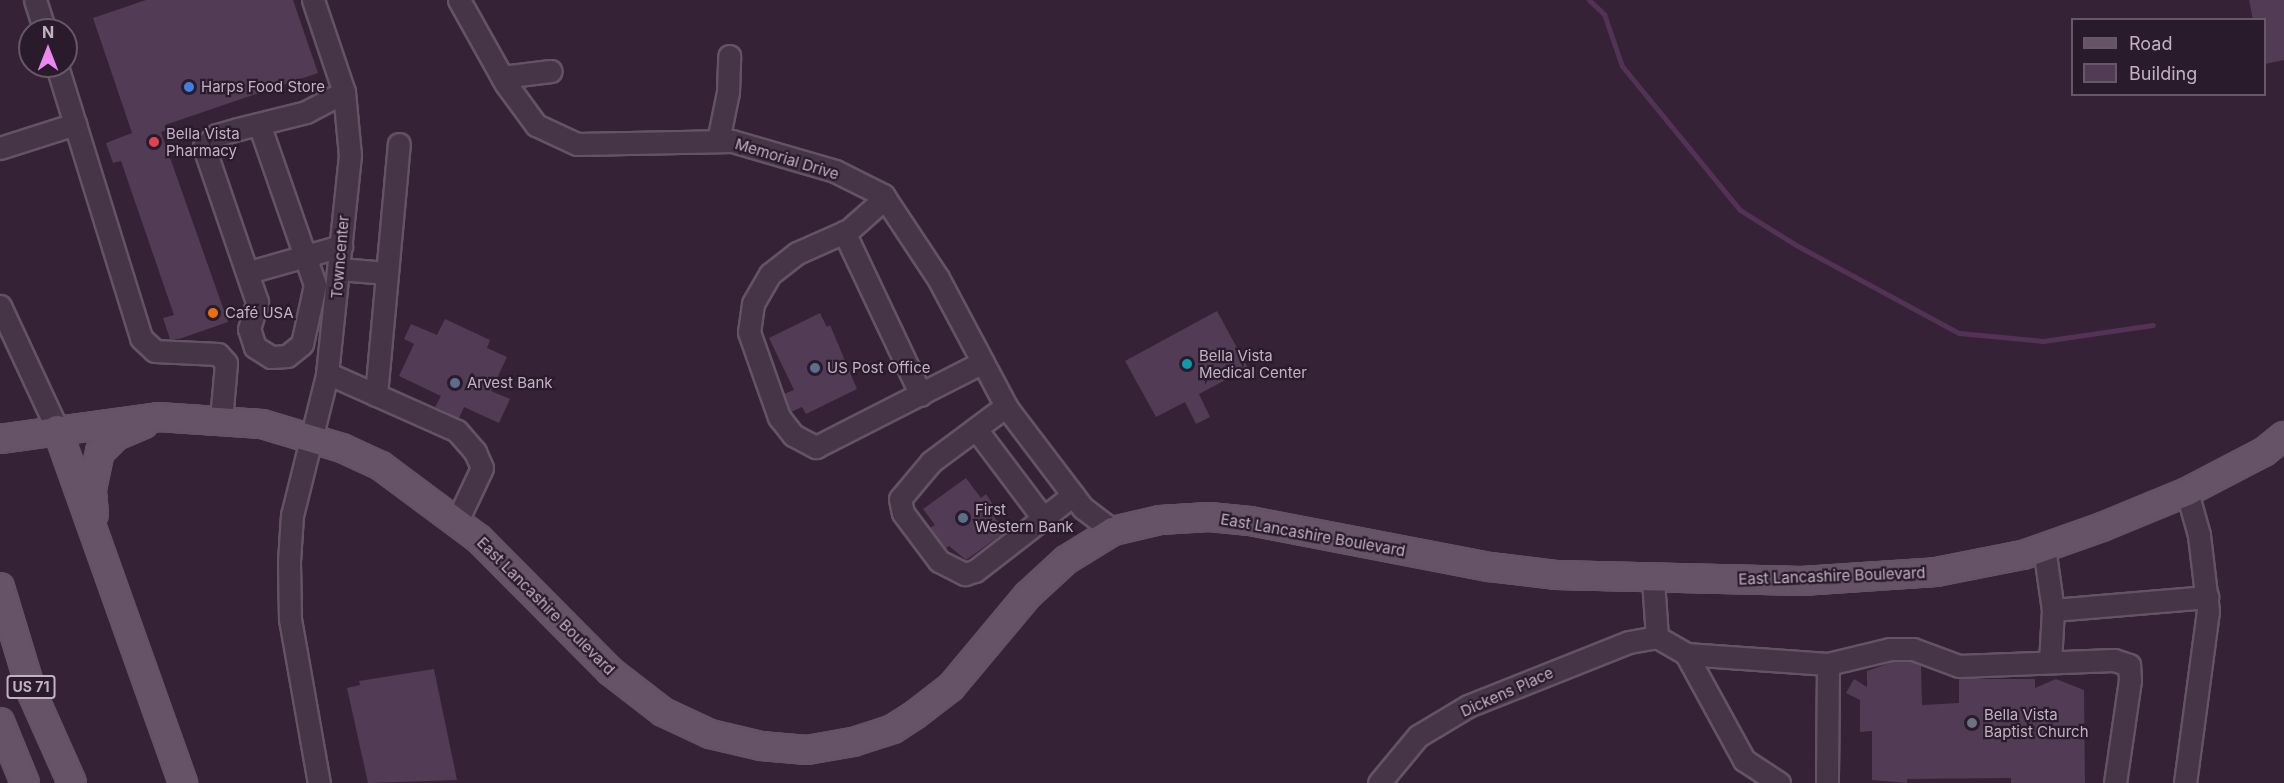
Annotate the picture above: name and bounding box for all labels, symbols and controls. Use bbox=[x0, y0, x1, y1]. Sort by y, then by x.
north arrow bbox=[18, 18, 78, 78]
legend bbox=[2071, 18, 2266, 96]
text: N bbox=[42, 22, 54, 42]
text: Road bbox=[2129, 33, 2172, 54]
text: Building bbox=[2129, 63, 2197, 84]
place label: Harps Food Store bbox=[201, 78, 325, 96]
marker: Harps Food Store bbox=[182, 80, 196, 94]
place label: Bella Vista Pharmacy bbox=[166, 124, 240, 159]
marker: Bella Vista Pharmacy bbox=[147, 135, 161, 149]
street label: Memorial Drive bbox=[733, 135, 841, 183]
street label: Towncenter bbox=[327, 215, 353, 299]
place label: Café USA bbox=[225, 304, 294, 322]
marker: Café USA bbox=[206, 306, 220, 320]
place label: Bella Vista Medical Center bbox=[1199, 346, 1307, 381]
marker: Bella Vista Medical Center bbox=[1180, 357, 1194, 371]
place label: US Post Office bbox=[827, 359, 930, 377]
marker: US Post Office bbox=[808, 361, 822, 375]
place label: Arvest Bank bbox=[467, 374, 552, 392]
marker: Arvest Bank bbox=[448, 376, 462, 390]
place label: First Western Bank bbox=[975, 500, 1073, 535]
street label: East Lancashire Boulevard bbox=[1219, 510, 1407, 560]
marker: First Western Bank bbox=[956, 511, 970, 525]
street label: East Lancashire Boulevard bbox=[473, 533, 619, 679]
street label: East Lancashire Boulevard bbox=[1738, 564, 1926, 588]
street label: Dickens Place bbox=[1458, 664, 1556, 720]
road number: US 71 bbox=[6, 676, 57, 698]
place label: Bella Vista Baptist Church bbox=[1984, 705, 2089, 740]
marker: Bella Vista Baptist Church bbox=[1965, 716, 1979, 730]

